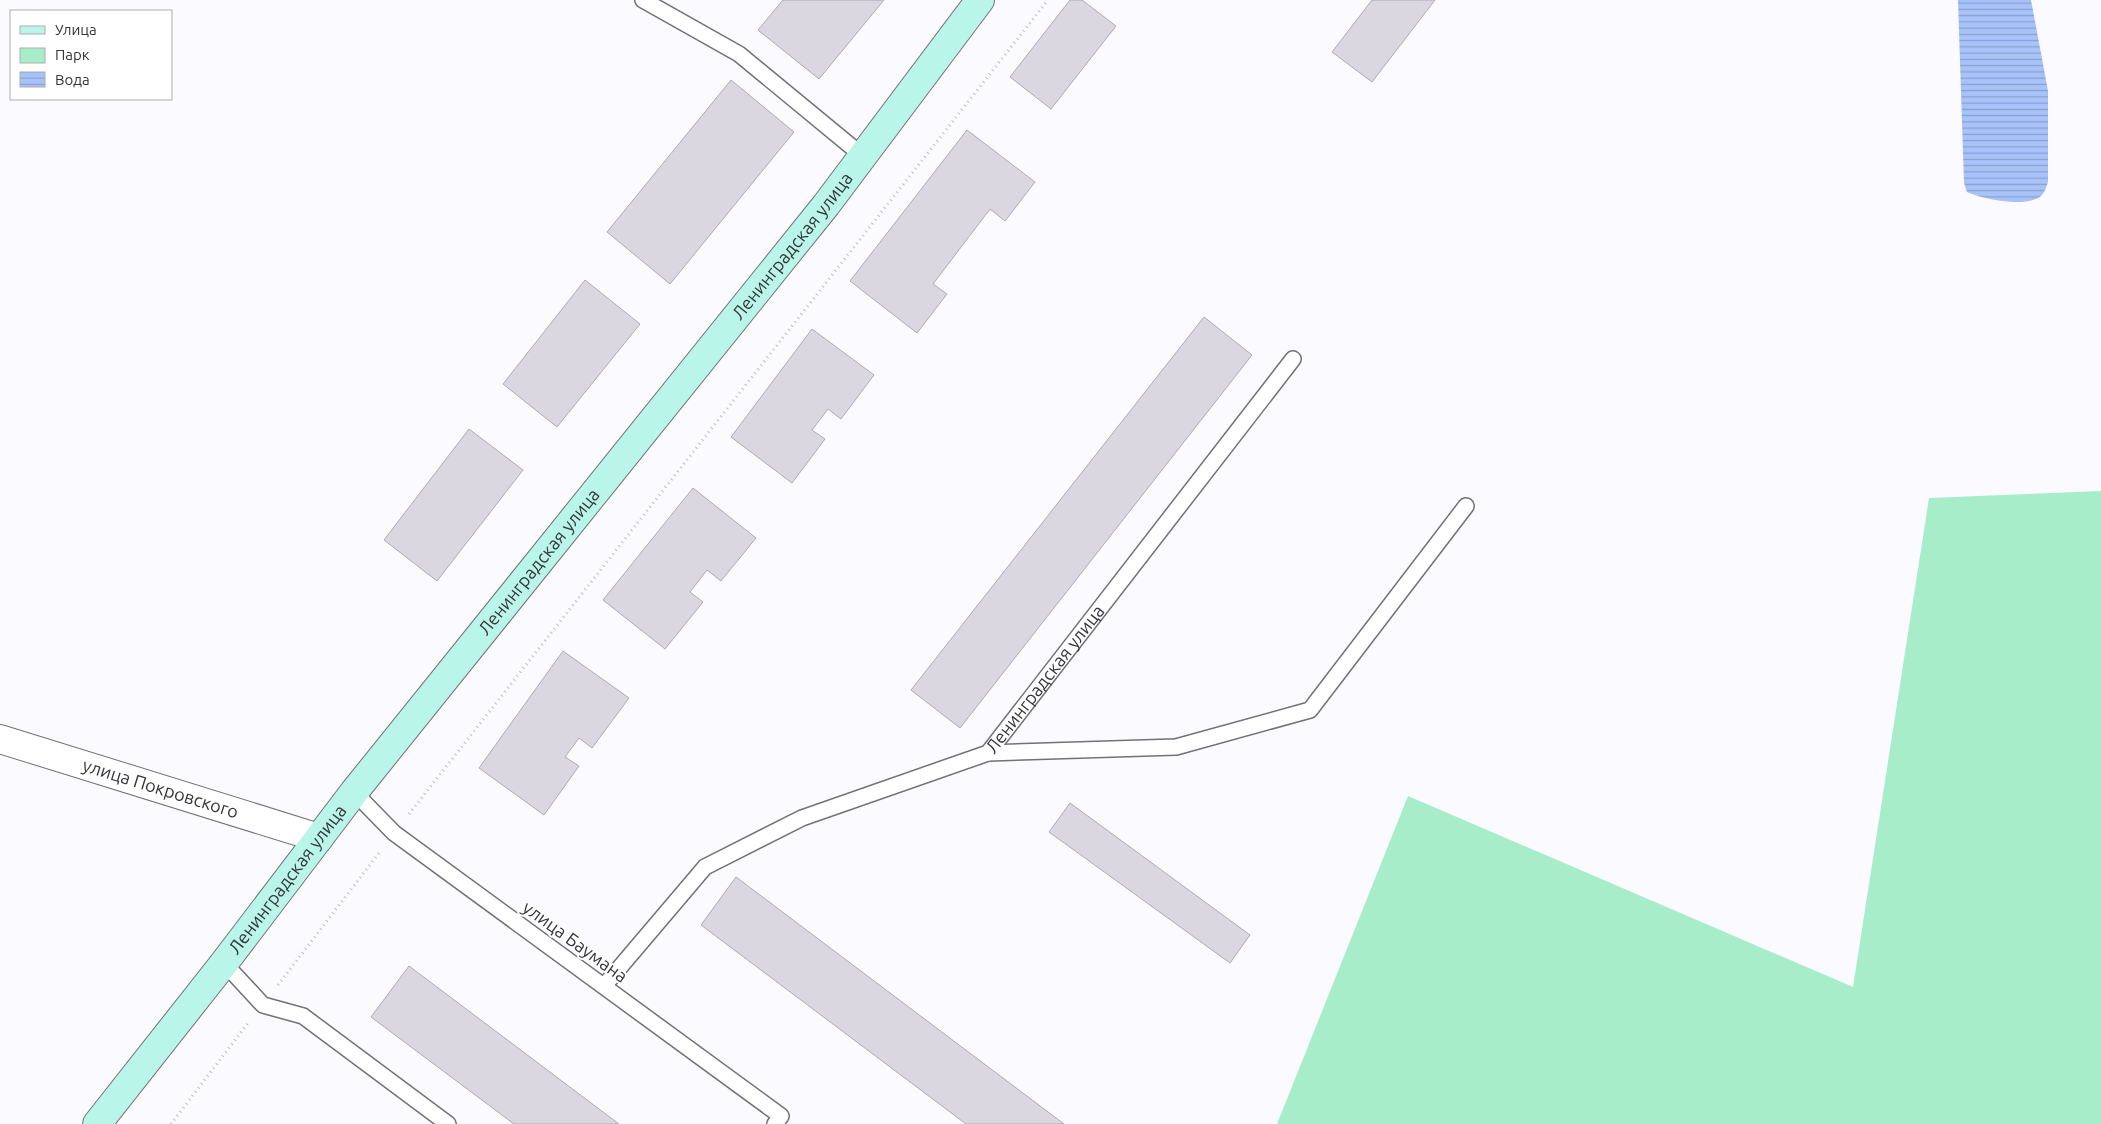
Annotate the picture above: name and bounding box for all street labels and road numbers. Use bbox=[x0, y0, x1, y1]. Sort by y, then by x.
street label: Ленинградская улица bbox=[727, 168, 856, 323]
street label: Ленинградская улица bbox=[473, 484, 603, 638]
street label: Ленинградская улица bbox=[981, 601, 1108, 757]
street label: улица Покровского bbox=[80, 754, 241, 821]
street label: Ленинградская улица bbox=[224, 800, 350, 957]
street label: улица Баумана bbox=[519, 897, 632, 986]

